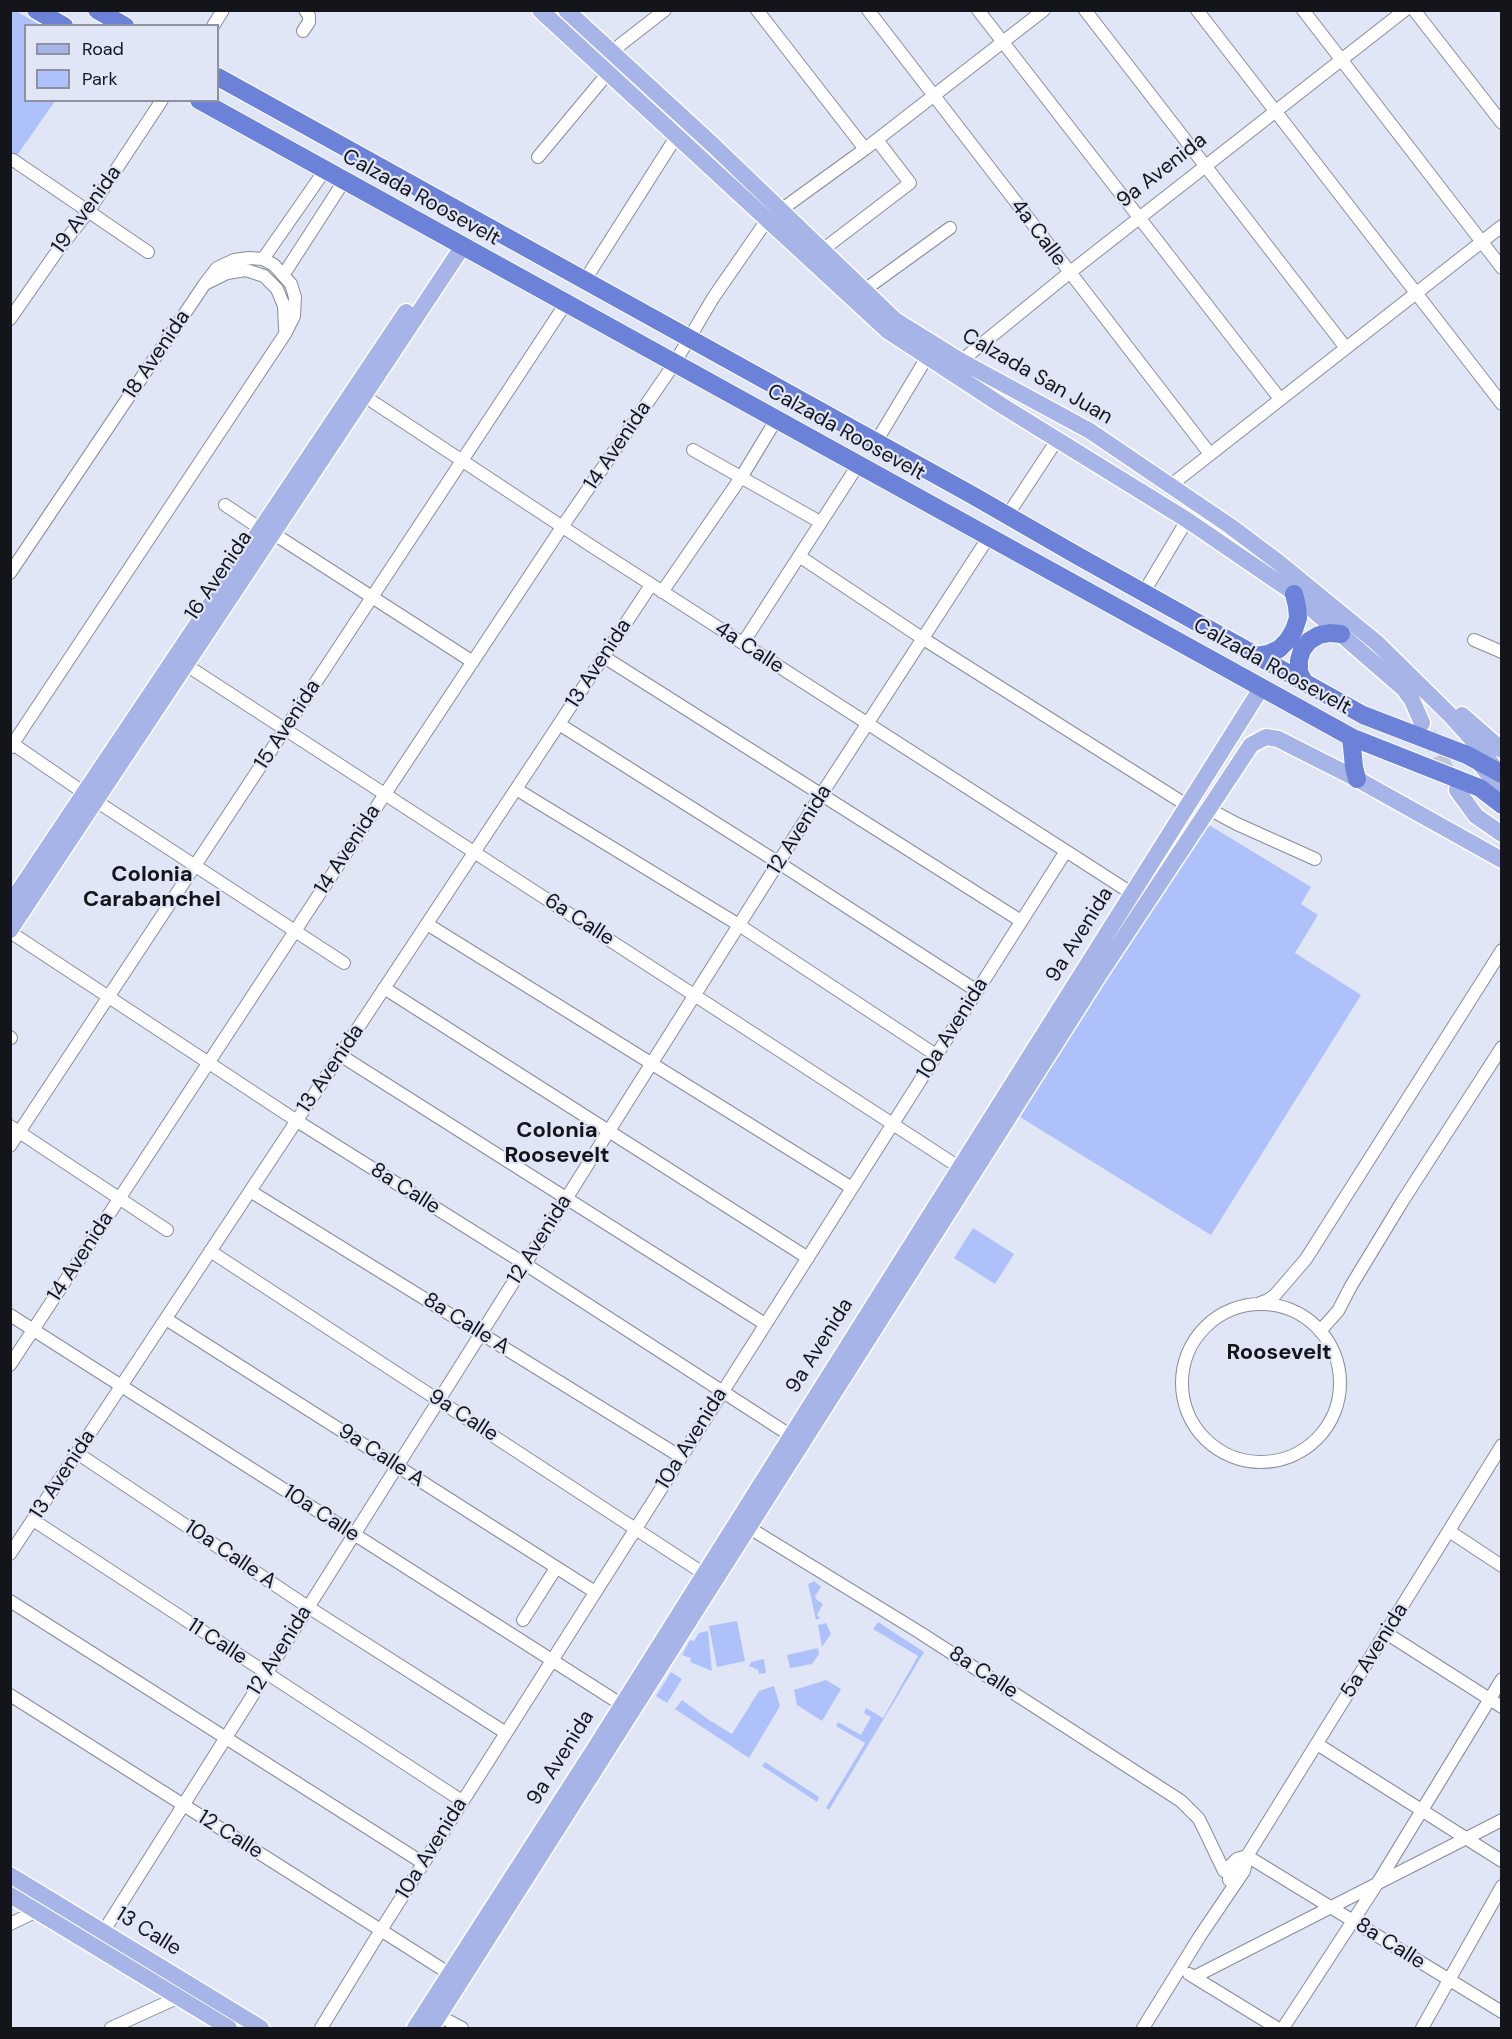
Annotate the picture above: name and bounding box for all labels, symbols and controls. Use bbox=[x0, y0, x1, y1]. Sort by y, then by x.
legend bbox=[24, 24, 219, 102]
text: Road bbox=[82, 37, 124, 61]
text: Park bbox=[82, 67, 118, 91]
street label: 9a Avenida bbox=[1112, 128, 1212, 214]
street label: Calzada Roosevelt bbox=[338, 144, 504, 252]
street label: 19 Avenida bbox=[47, 161, 127, 259]
street label: 4a Calle bbox=[1005, 194, 1071, 272]
street label: 18 Avenida bbox=[118, 306, 196, 404]
street label: Calzada San Juan bbox=[957, 324, 1117, 430]
street label: Calzada Roosevelt bbox=[763, 379, 929, 487]
street label: 14 Avenida bbox=[579, 397, 657, 495]
street label: 16 Avenida bbox=[180, 527, 258, 625]
street label: Calzada Roosevelt bbox=[1189, 613, 1355, 721]
street label: 13 Avenida bbox=[561, 615, 637, 713]
street label: 4a Calle bbox=[710, 616, 788, 680]
street label: 15 Avenida bbox=[250, 675, 326, 775]
street label: 12 Avenida bbox=[762, 780, 838, 880]
street label: 14 Avenida bbox=[310, 800, 386, 900]
district label: Colonia Carabanchel bbox=[83, 862, 221, 914]
street label: 9a Avenida bbox=[1041, 883, 1119, 987]
street label: 6a Calle bbox=[539, 888, 619, 952]
street label: 10a Avenida bbox=[912, 974, 994, 1084]
street label: 13 Avenida bbox=[292, 1020, 370, 1118]
district label: Colonia Roosevelt bbox=[504, 1118, 610, 1170]
street label: 8a Calle bbox=[365, 1158, 445, 1220]
street label: 12 Avenida bbox=[502, 1190, 578, 1290]
street label: 14 Avenida bbox=[43, 1207, 119, 1307]
street label: 8a Calle A bbox=[418, 1288, 514, 1360]
street label: 9a Avenida bbox=[781, 1294, 859, 1398]
district label: Roosevelt bbox=[1226, 1340, 1332, 1366]
street label: 9a Calle bbox=[423, 1384, 503, 1448]
street label: 10a Avenida bbox=[651, 1384, 733, 1494]
street label: 9a Calle A bbox=[333, 1419, 429, 1493]
street label: 13 Avenida bbox=[25, 1426, 101, 1524]
street label: 10a Calle bbox=[278, 1480, 364, 1548]
street label: 10a Calle A bbox=[179, 1515, 281, 1595]
street label: 5a Avenida bbox=[1336, 1599, 1414, 1703]
street label: 12 Avenida bbox=[242, 1601, 318, 1701]
street label: 11 Calle bbox=[182, 1613, 252, 1671]
street label: 8a Calle bbox=[944, 1641, 1022, 1705]
street label: 9a Avenida bbox=[522, 1706, 600, 1810]
street label: 10a Avenida bbox=[391, 1794, 473, 1904]
street label: 12 Calle bbox=[193, 1805, 267, 1865]
street label: 13 Calle bbox=[111, 1902, 185, 1962]
street label: 8a Calle bbox=[1350, 1913, 1430, 1975]

